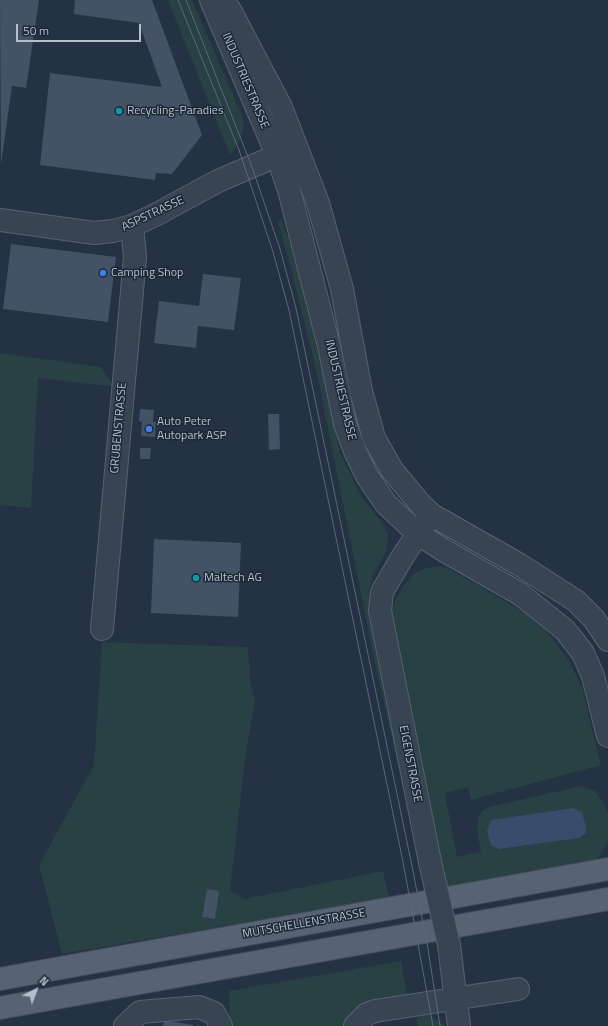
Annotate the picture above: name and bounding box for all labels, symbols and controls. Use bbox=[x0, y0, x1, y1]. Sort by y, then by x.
scale bar bbox=[18, 16, 143, 42]
text: 50 m bbox=[23, 21, 49, 40]
street label: INDUSTRIESTRASSE bbox=[218, 31, 272, 131]
place label: Recycling-Paradies bbox=[127, 104, 223, 118]
marker: Recycling-Paradies bbox=[114, 106, 124, 116]
street label: ASPSTRASSE bbox=[119, 193, 187, 235]
place label: Camping Shop bbox=[111, 266, 183, 280]
marker: Camping Shop bbox=[98, 268, 108, 278]
street label: INDUSTRIESTRASSE bbox=[321, 338, 359, 442]
street label: GRUBENSTRASSE bbox=[108, 382, 130, 474]
place label: Auto Peter Autopark ASP bbox=[157, 415, 227, 443]
marker: Auto Peter Autopark ASP bbox=[144, 424, 154, 434]
place label: Maltech AG bbox=[204, 571, 262, 585]
marker: Maltech AG bbox=[191, 573, 201, 583]
street label: EIGENSTRASSE bbox=[395, 724, 425, 804]
street label: MUTSCHELLENSTRASSE bbox=[241, 906, 367, 942]
north arrow bbox=[16, 970, 56, 1010]
text: N bbox=[36, 973, 52, 990]

